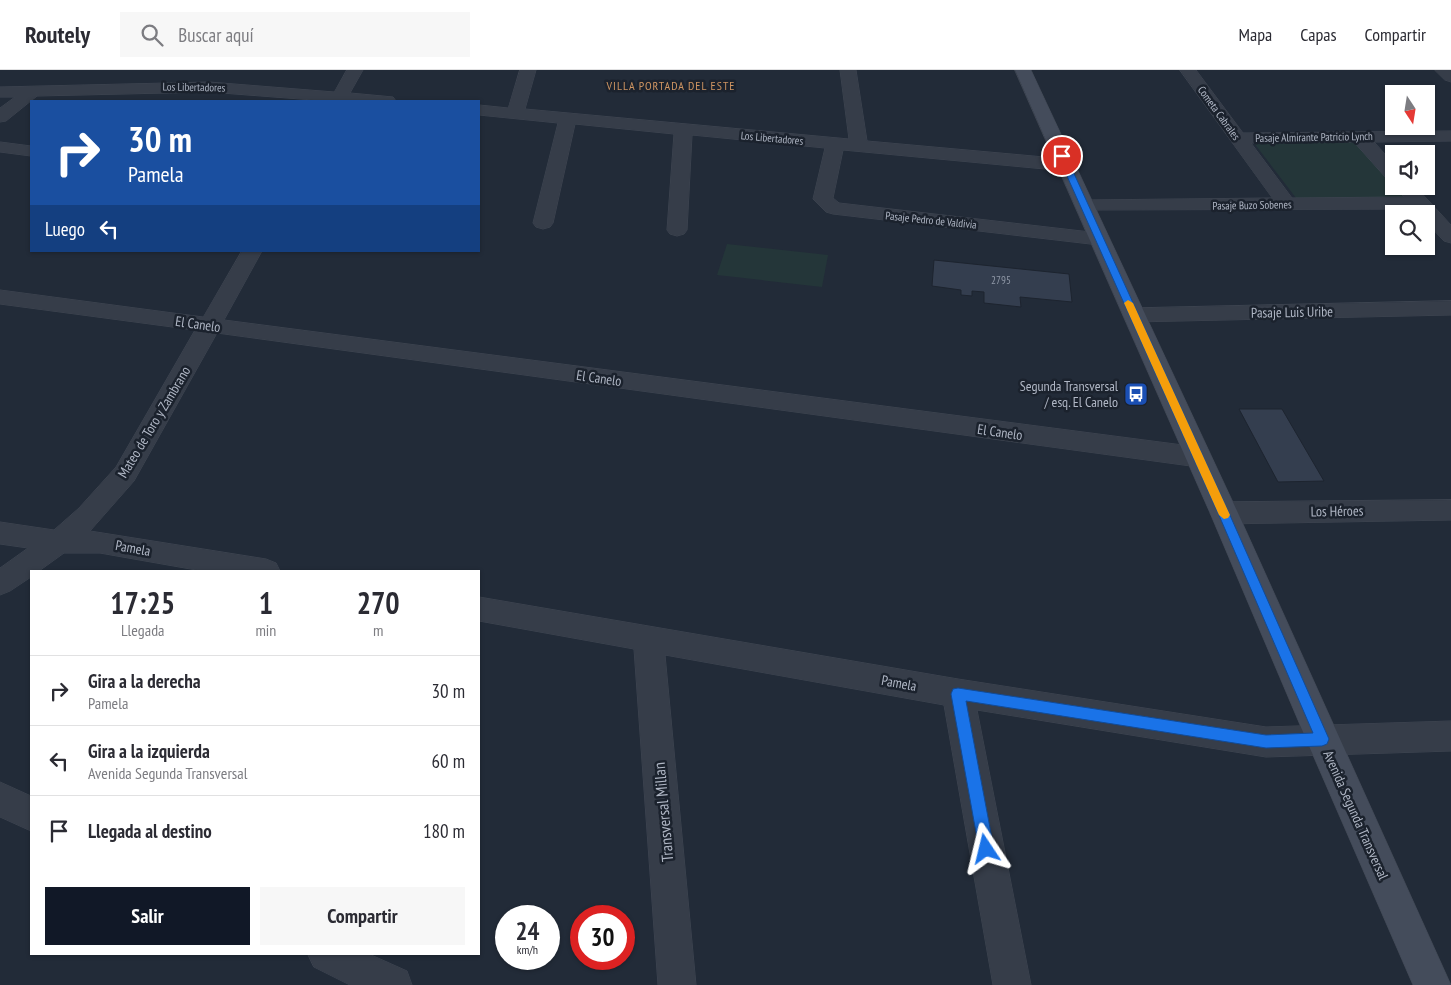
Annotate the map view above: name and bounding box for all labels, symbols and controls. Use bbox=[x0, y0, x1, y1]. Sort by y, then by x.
search box bbox=[120, 12, 470, 57]
text: Routely bbox=[25, 19, 90, 50]
icon: search bbox=[138, 21, 166, 49]
text: Buscar aquí bbox=[178, 23, 254, 47]
text: Mapa bbox=[1239, 23, 1272, 46]
text: Capas bbox=[1300, 23, 1337, 46]
text: Compartir bbox=[1365, 23, 1426, 46]
district label: VILLA PORTADA DEL ESTE bbox=[606, 78, 735, 93]
street label: Los Libertadores bbox=[163, 79, 226, 95]
street label: Cometa Cabrales bbox=[1195, 83, 1243, 143]
north arrow bbox=[1385, 85, 1435, 135]
map controls bbox=[1385, 85, 1435, 255]
text: 30 m bbox=[128, 116, 192, 162]
icon: right bbox=[45, 120, 110, 185]
street label: Los Libertadores bbox=[740, 128, 804, 148]
street label: Pasaje Almirante Patricio Lynch bbox=[1255, 129, 1373, 145]
pin bbox=[1041, 135, 1083, 177]
icon: arrive bbox=[1048, 142, 1076, 170]
button: sound bbox=[1385, 145, 1435, 195]
text: Pamela bbox=[128, 160, 183, 188]
street label: Pasaje Buzo Sobenes bbox=[1212, 197, 1292, 213]
button: search bbox=[1385, 205, 1435, 255]
street label: Pasaje Pedro de Valdivia bbox=[885, 208, 977, 232]
icon: left bbox=[95, 215, 123, 243]
text: Luego bbox=[45, 217, 85, 241]
house number: 2795 bbox=[991, 273, 1011, 287]
street label: Pasaje Luis Uribe bbox=[1251, 302, 1333, 322]
street label: El Canelo bbox=[174, 312, 222, 336]
street label: Mateo de Toro y Zambrano bbox=[114, 363, 194, 481]
street label: El Canelo bbox=[575, 366, 623, 390]
place label: Segunda Transversal / esq. El Canelo bbox=[1020, 377, 1119, 411]
bus stop icon: Segunda Transversal / esq. El Canelo bbox=[1123, 381, 1149, 407]
street label: El Canelo bbox=[976, 420, 1024, 444]
street label: Los Héroes bbox=[1311, 502, 1364, 520]
street label: Pamela bbox=[114, 536, 152, 560]
text: 17:25 bbox=[110, 583, 175, 622]
text: 1 bbox=[259, 583, 273, 622]
text: 270 bbox=[357, 583, 400, 622]
text: Llegada bbox=[121, 620, 164, 640]
text: min bbox=[255, 620, 276, 640]
text: m bbox=[373, 620, 383, 640]
text: Gira a la derecha bbox=[88, 669, 201, 693]
street label: Pamela bbox=[880, 671, 918, 695]
icon: right bbox=[45, 677, 73, 705]
text: 30 m bbox=[432, 679, 465, 703]
text: Pamela bbox=[88, 693, 128, 713]
text: Gira a la izquierda bbox=[88, 739, 210, 763]
icon: left bbox=[45, 747, 73, 775]
street label: Avenida Segunda Transversal bbox=[1319, 748, 1393, 883]
text: 60 m bbox=[432, 749, 465, 773]
street label: Transversal Millan bbox=[649, 761, 677, 863]
text: Avenida Segunda Transversal bbox=[88, 763, 247, 783]
icon: arrive bbox=[45, 817, 73, 845]
text: Llegada al destino bbox=[88, 819, 212, 843]
text: 180 m bbox=[423, 819, 465, 843]
position arrow bbox=[959, 822, 1011, 874]
button: Salir bbox=[45, 887, 250, 945]
button: Compartir bbox=[260, 887, 465, 945]
speed limit sign: 30 bbox=[570, 905, 635, 970]
text: 24 bbox=[516, 915, 539, 947]
text: km/h bbox=[517, 942, 538, 957]

